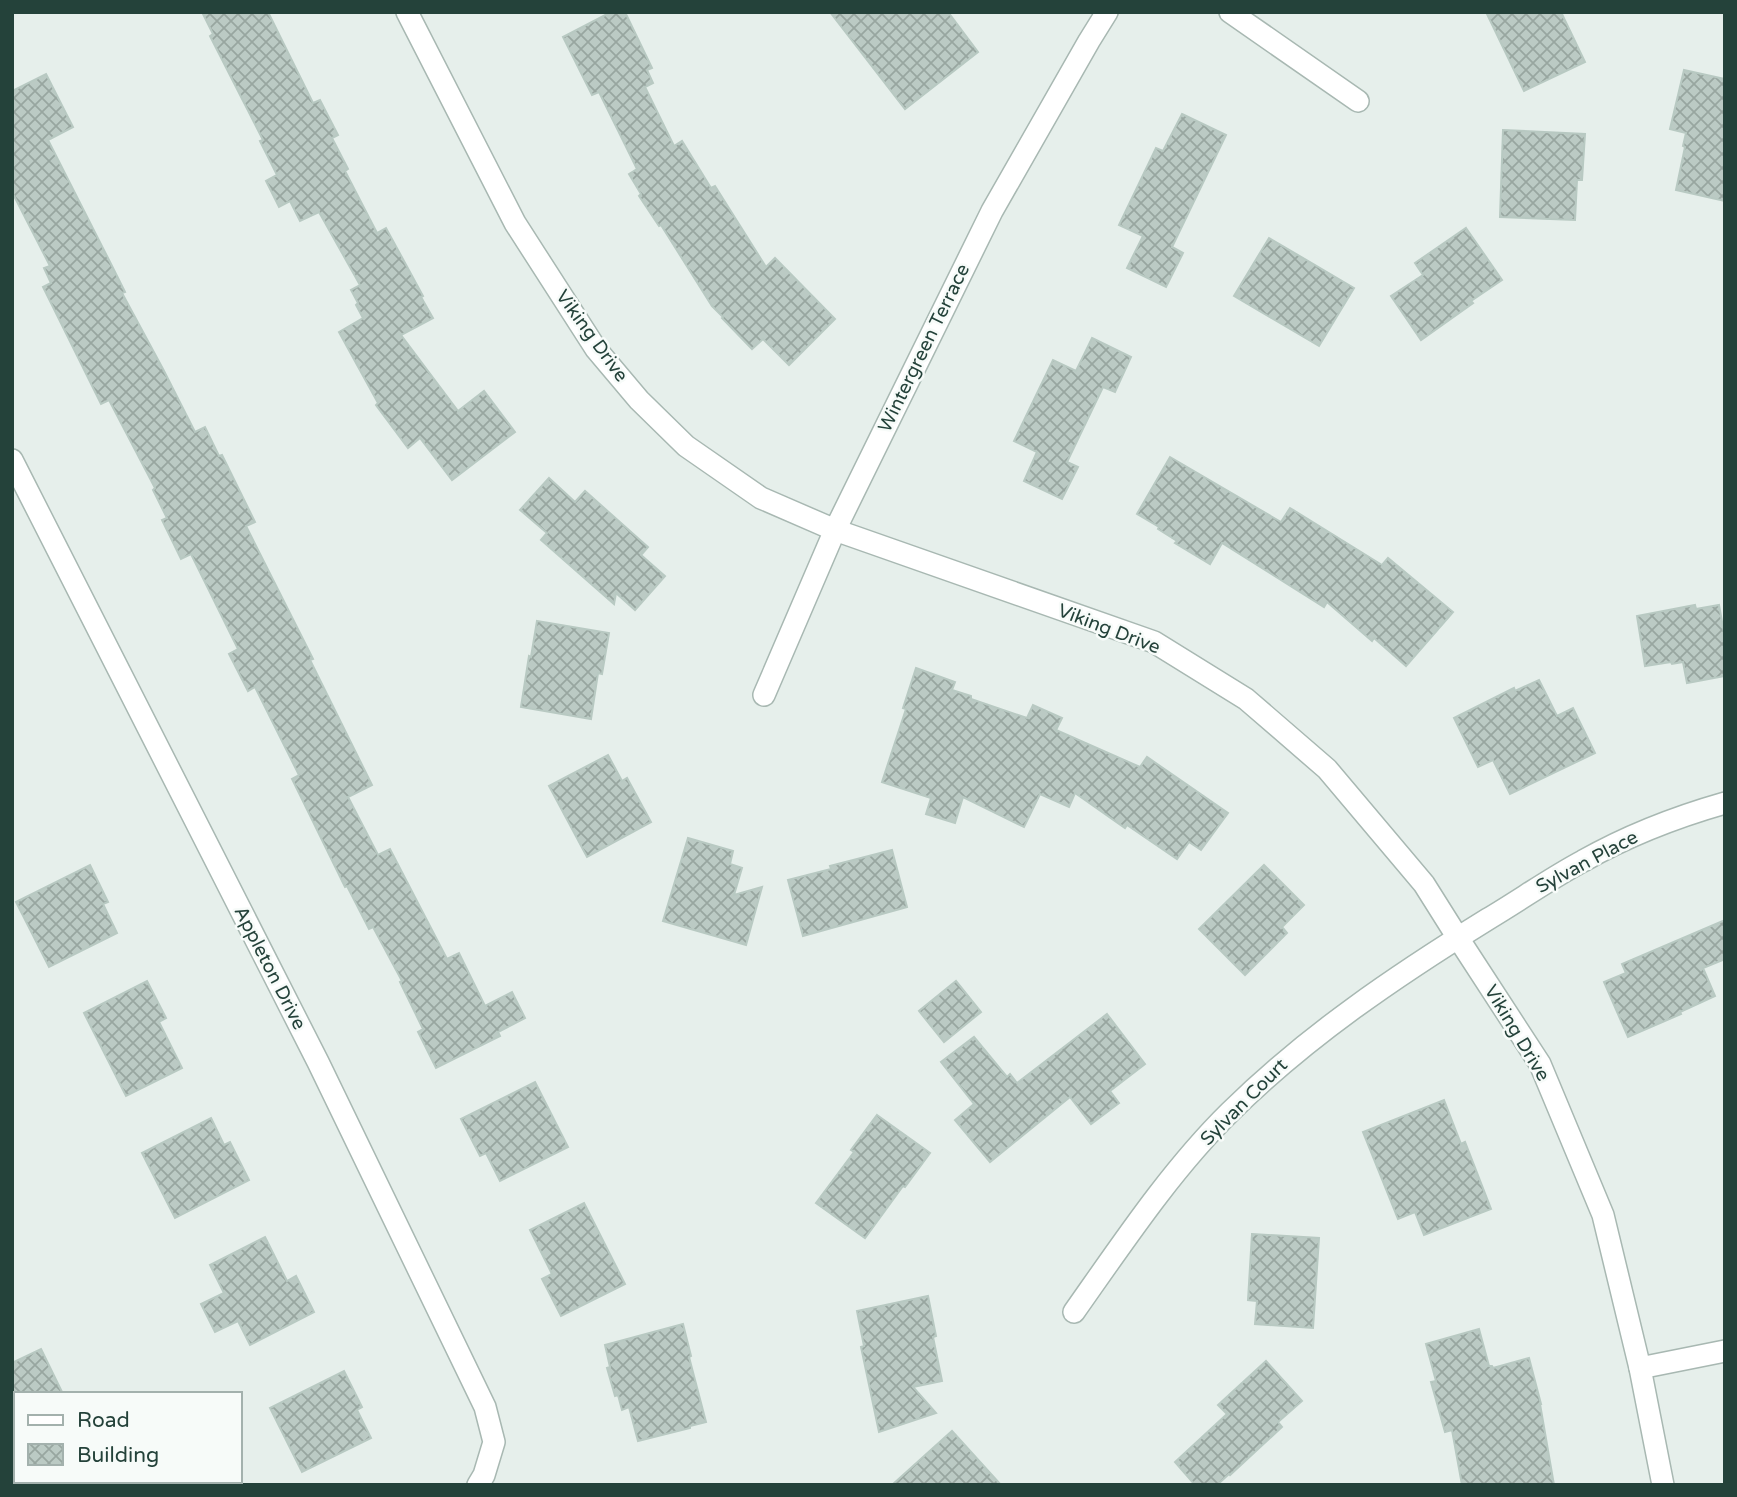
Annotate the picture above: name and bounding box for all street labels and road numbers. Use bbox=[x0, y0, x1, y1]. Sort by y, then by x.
street label: Wintergreen Terrace bbox=[874, 260, 974, 436]
street label: Viking Drive bbox=[551, 286, 633, 386]
street label: Viking Drive bbox=[1055, 599, 1163, 659]
street label: Sylvan Place bbox=[1532, 826, 1642, 898]
street label: Appleton Drive bbox=[229, 903, 311, 1033]
street label: Viking Drive bbox=[1480, 981, 1554, 1085]
street label: Sylvan Court bbox=[1196, 1054, 1292, 1150]

